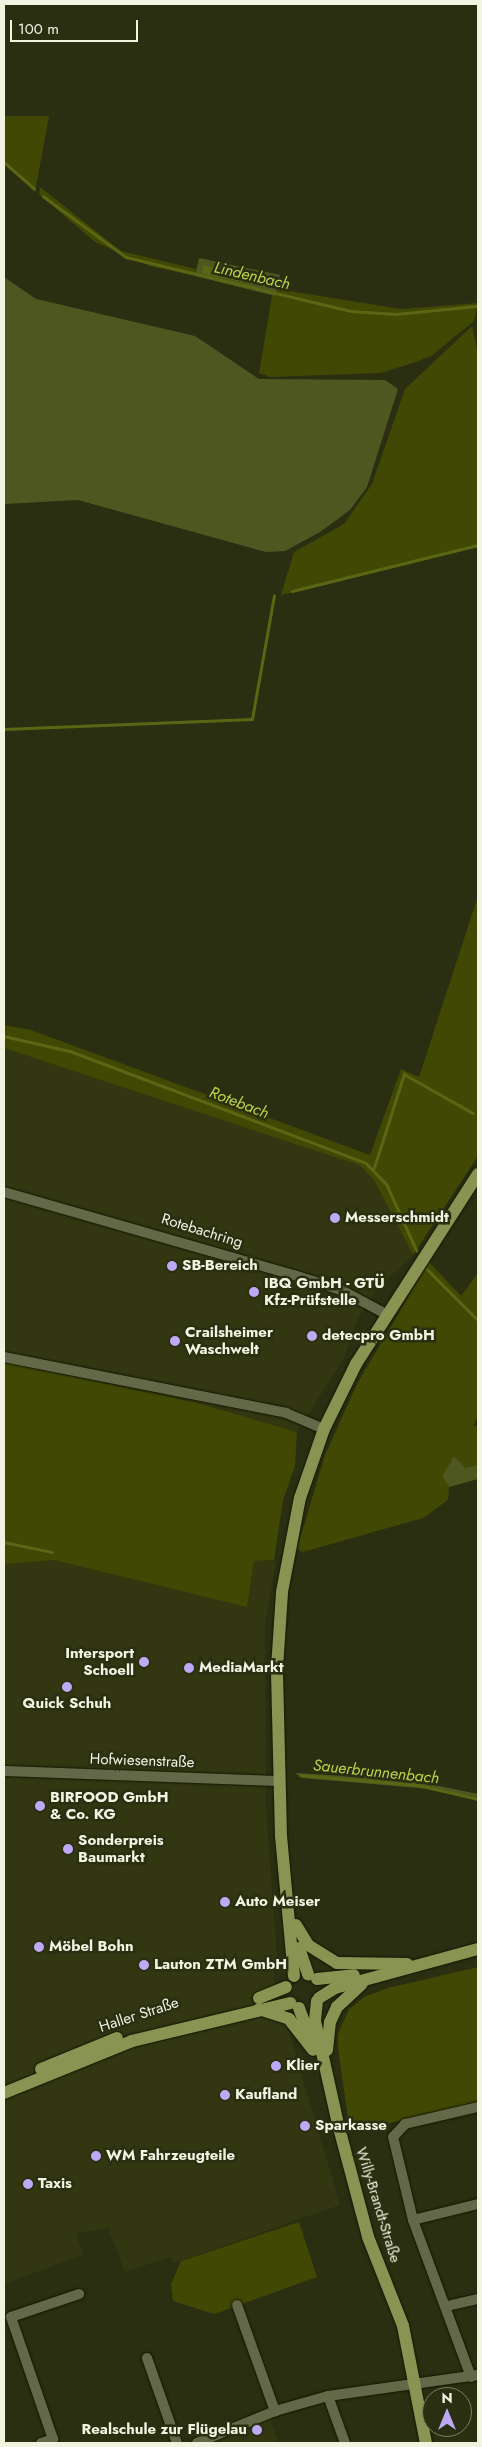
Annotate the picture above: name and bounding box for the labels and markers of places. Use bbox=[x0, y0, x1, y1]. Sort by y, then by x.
place label: Messerschmidt bbox=[345, 1209, 449, 1227]
marker: Messerschmidt bbox=[329, 1212, 341, 1224]
place label: SB-Bereich bbox=[182, 1257, 258, 1275]
marker: SB-Bereich bbox=[166, 1260, 178, 1272]
place label: IBQ GmbH - GTÜ Kfz-Prüfstelle bbox=[264, 1274, 385, 1309]
marker: IBQ GmbH - GTÜ Kfz-Prüfstelle bbox=[248, 1286, 260, 1298]
place label: Crailsheimer Waschwelt bbox=[185, 1323, 273, 1358]
place label: detecpro GmbH bbox=[322, 1327, 435, 1345]
marker: detecpro GmbH bbox=[306, 1330, 318, 1342]
marker: Crailsheimer Waschwelt bbox=[169, 1335, 181, 1347]
place label: Intersport Schoell bbox=[65, 1644, 134, 1679]
marker: Intersport Schoell bbox=[138, 1656, 150, 1668]
place label: MediaMarkt bbox=[199, 1659, 283, 1677]
marker: MediaMarkt bbox=[183, 1662, 195, 1674]
marker: Quick Schuh bbox=[61, 1681, 73, 1693]
place label: Quick Schuh bbox=[23, 1695, 111, 1713]
place label: BIRFOOD GmbH & Co. KG bbox=[50, 1788, 168, 1823]
marker: BIRFOOD GmbH & Co. KG bbox=[34, 1800, 46, 1812]
place label: Sonderpreis Baumarkt bbox=[78, 1831, 164, 1866]
marker: Sonderpreis Baumarkt bbox=[62, 1843, 74, 1855]
place label: Auto Meiser bbox=[235, 1893, 320, 1911]
marker: Auto Meiser bbox=[219, 1896, 231, 1908]
place label: Möbel Bohn bbox=[49, 1938, 134, 1956]
marker: Möbel Bohn bbox=[33, 1941, 45, 1953]
place label: Lauton ZTM GmbH bbox=[154, 1956, 287, 1974]
marker: Lauton ZTM GmbH bbox=[138, 1959, 150, 1971]
place label: Klier bbox=[286, 2057, 319, 2075]
marker: Klier bbox=[270, 2060, 282, 2072]
place label: Kaufland bbox=[235, 2086, 297, 2104]
marker: Kaufland bbox=[219, 2089, 231, 2101]
place label: Sparkasse bbox=[315, 2117, 387, 2135]
marker: Sparkasse bbox=[299, 2120, 311, 2132]
place label: WM Fahrzeugteile bbox=[106, 2147, 235, 2165]
marker: WM Fahrzeugteile bbox=[90, 2150, 102, 2162]
place label: Taxis bbox=[38, 2175, 72, 2193]
marker: Taxis bbox=[22, 2178, 34, 2190]
place label: Realschule zur Flügelau bbox=[82, 2421, 247, 2439]
marker: Realschule zur Flügelau bbox=[251, 2424, 263, 2436]

